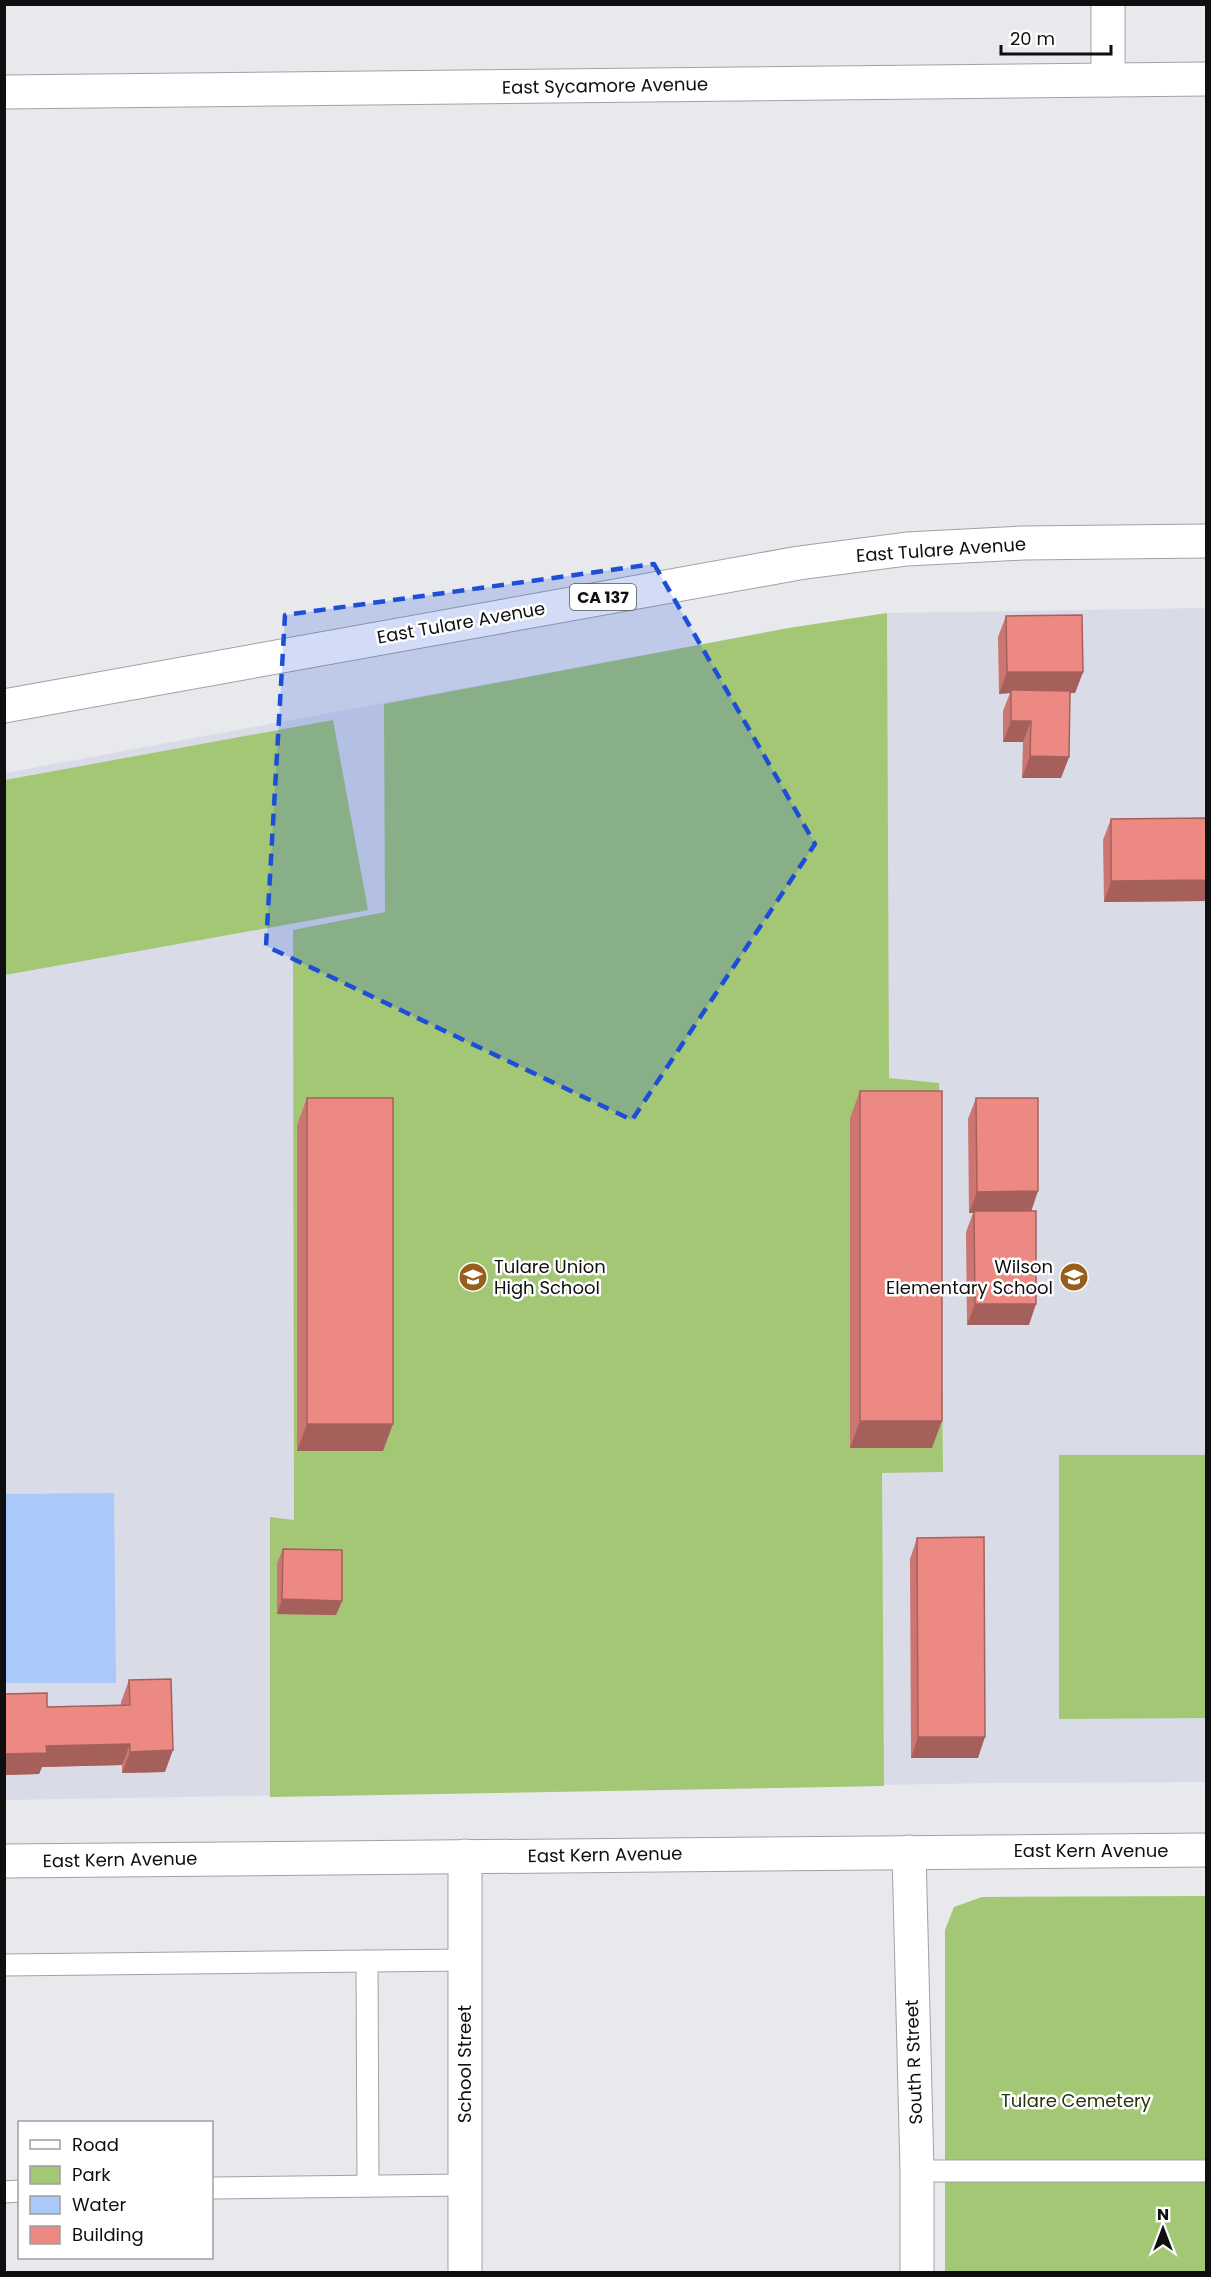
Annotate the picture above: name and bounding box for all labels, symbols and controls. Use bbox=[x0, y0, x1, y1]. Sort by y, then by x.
scale bar bbox=[1001, 18, 1110, 56]
text: 20 m bbox=[1010, 26, 1055, 51]
street label: East Sycamore Avenue bbox=[502, 71, 708, 100]
street label: East Tulare Avenue bbox=[855, 531, 1027, 568]
road number: CA 137 bbox=[570, 584, 636, 610]
street label: East Tulare Avenue bbox=[375, 595, 547, 650]
place label: Tulare Union High School bbox=[494, 1254, 606, 1300]
place label: Wilson Elementary School bbox=[886, 1254, 1053, 1300]
school or university icon: Tulare Union High School bbox=[457, 1261, 489, 1293]
school or university icon: Wilson Elementary School bbox=[1058, 1261, 1090, 1293]
street label: East Kern Avenue bbox=[1014, 1838, 1168, 1863]
street label: East Kern Avenue bbox=[527, 1841, 683, 1868]
street label: East Kern Avenue bbox=[42, 1846, 198, 1873]
street label: South R Street bbox=[899, 1999, 928, 2125]
street label: School Street bbox=[452, 2005, 477, 2123]
park label: Tulare Cemetery bbox=[1001, 2088, 1151, 2113]
legend bbox=[18, 2121, 213, 2259]
text: Road bbox=[72, 2132, 119, 2157]
text: Park bbox=[72, 2162, 111, 2187]
text: Water bbox=[72, 2192, 126, 2217]
north arrow bbox=[1133, 2199, 1193, 2259]
text: N bbox=[1157, 2203, 1169, 2226]
text: Building bbox=[72, 2222, 144, 2247]

